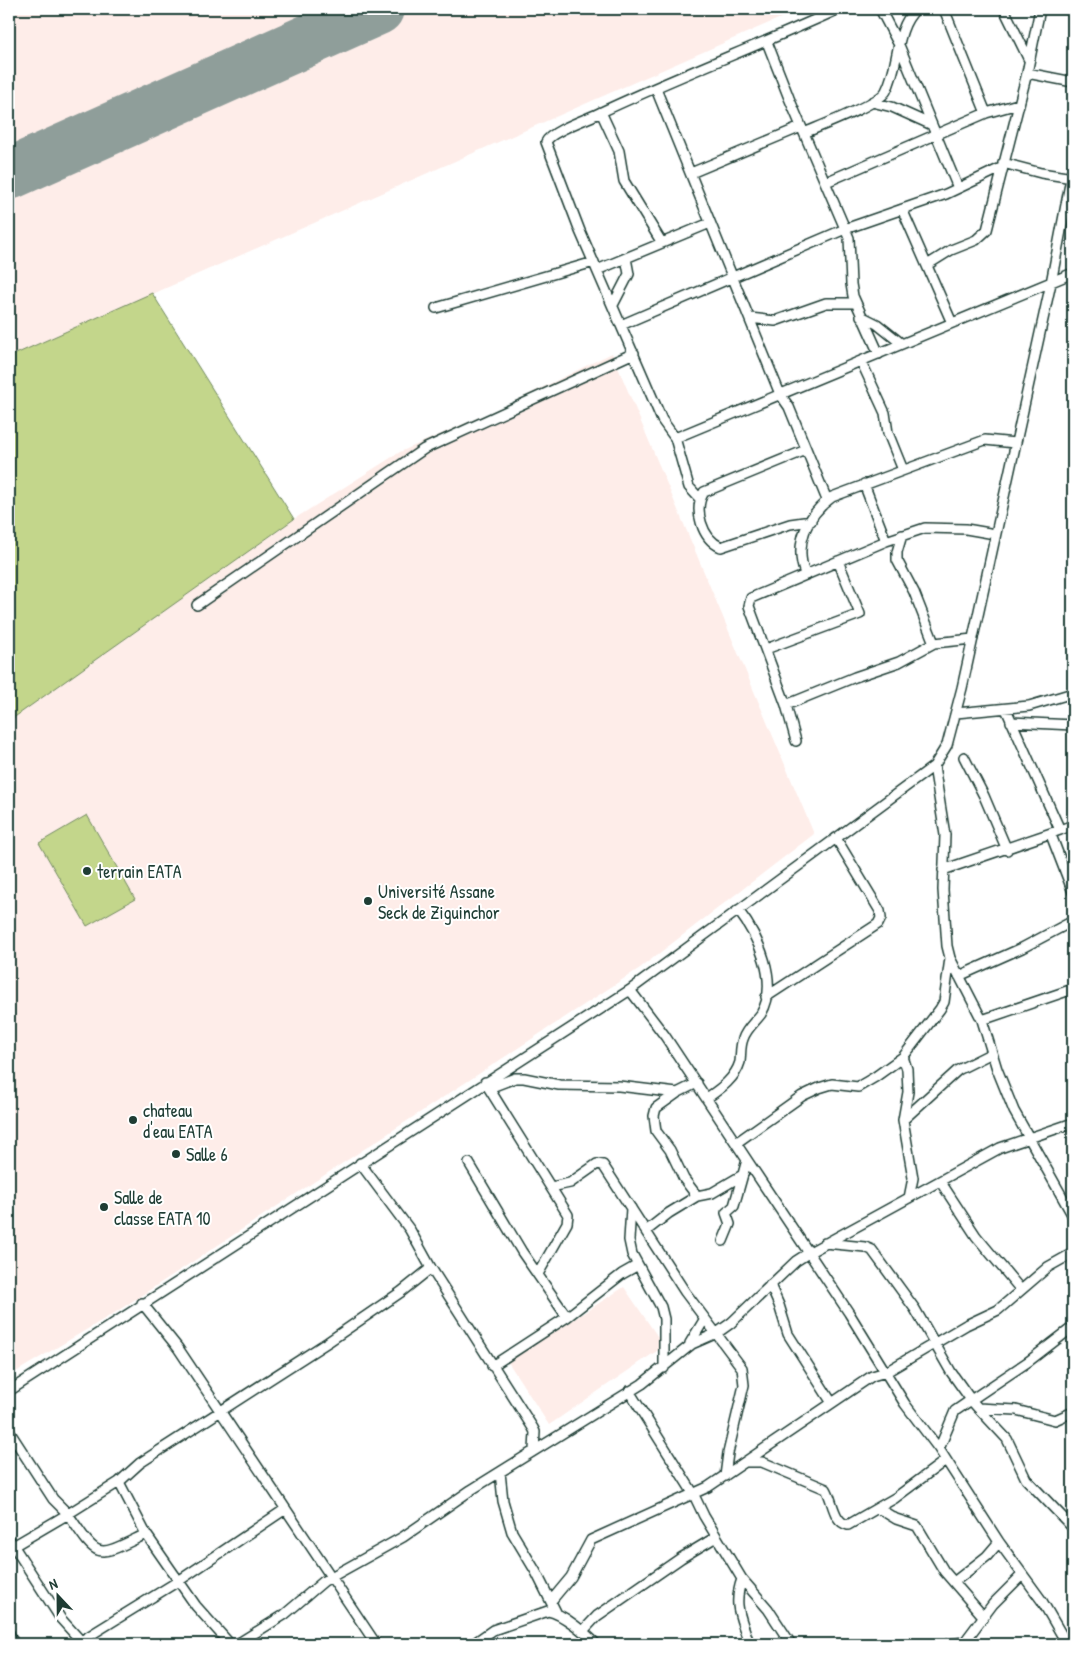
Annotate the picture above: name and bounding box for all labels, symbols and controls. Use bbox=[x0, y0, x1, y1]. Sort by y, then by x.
place label: terrain EATA bbox=[97, 859, 182, 884]
marker: terrain EATA bbox=[81, 865, 93, 877]
place label: Université Assane Seck de Ziguinchor bbox=[378, 879, 500, 925]
marker: Université Assane Seck de Ziguinchor bbox=[362, 895, 374, 907]
place label: chateau d'eau EATA bbox=[143, 1098, 213, 1144]
marker: chateau d'eau EATA bbox=[127, 1114, 139, 1126]
place label: Salle 6 bbox=[186, 1142, 228, 1167]
marker: Salle 6 bbox=[170, 1148, 182, 1160]
place label: Salle de classe EATA 10 bbox=[114, 1185, 211, 1231]
marker: Salle de classe EATA 10 bbox=[98, 1201, 110, 1213]
north arrow bbox=[32, 1570, 82, 1620]
text: N bbox=[46, 1573, 60, 1594]

